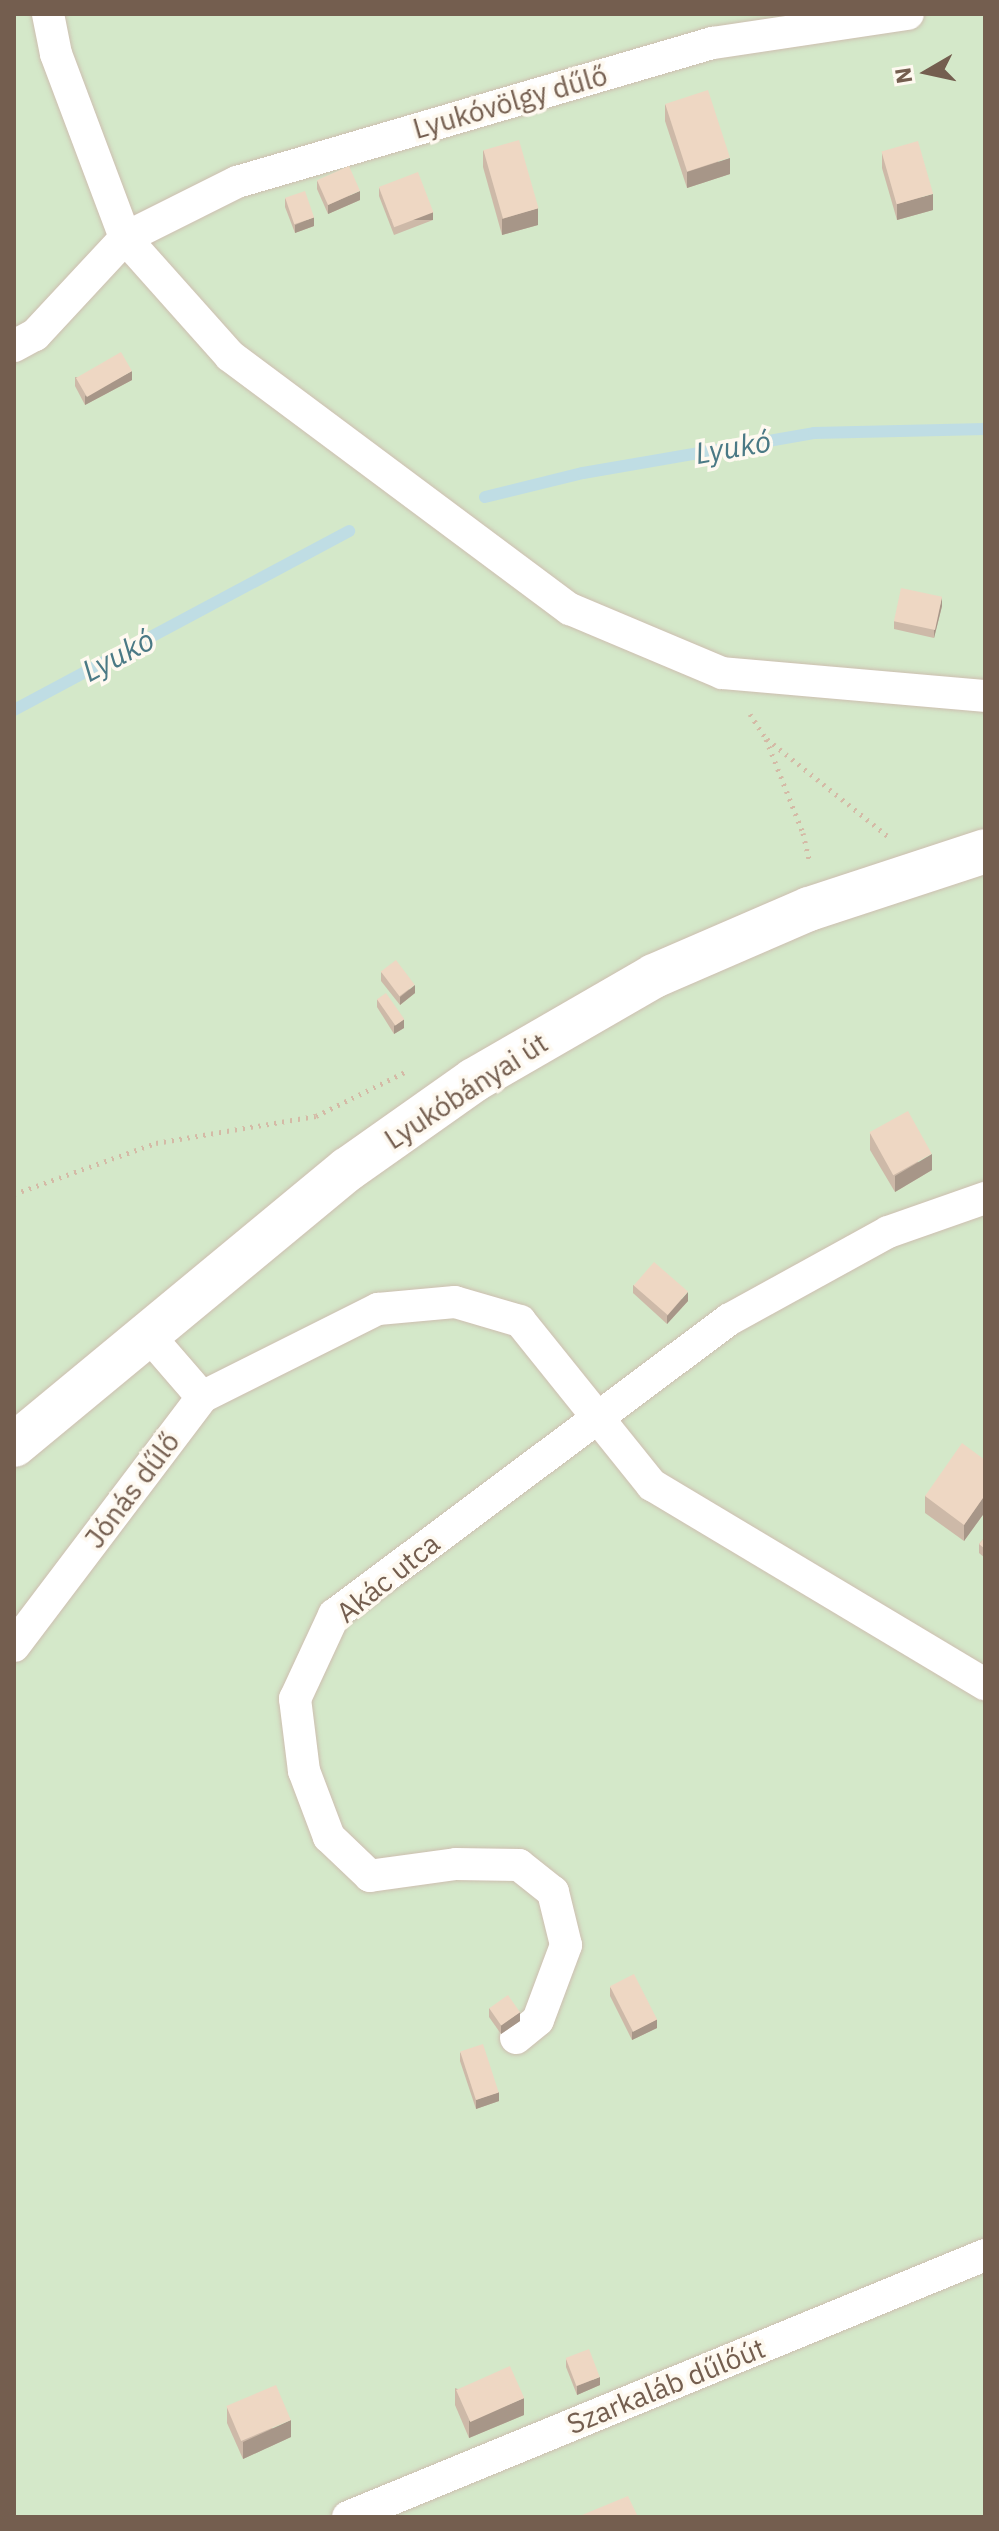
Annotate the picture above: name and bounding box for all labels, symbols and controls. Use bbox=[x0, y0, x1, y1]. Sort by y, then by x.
north arrow bbox=[887, 32, 967, 112]
street label: Lyukóvölgy dűlő bbox=[409, 58, 611, 146]
text: N bbox=[887, 66, 918, 86]
water label: Lyukó bbox=[692, 423, 774, 471]
water label: Lyukó bbox=[76, 621, 160, 689]
street label: Lyukóbányai út bbox=[378, 1026, 554, 1156]
street label: Jónás dűlő bbox=[78, 1425, 186, 1555]
street label: Akác utca bbox=[330, 1526, 446, 1630]
street label: Szarkaláb dűlőút bbox=[562, 2331, 770, 2441]

